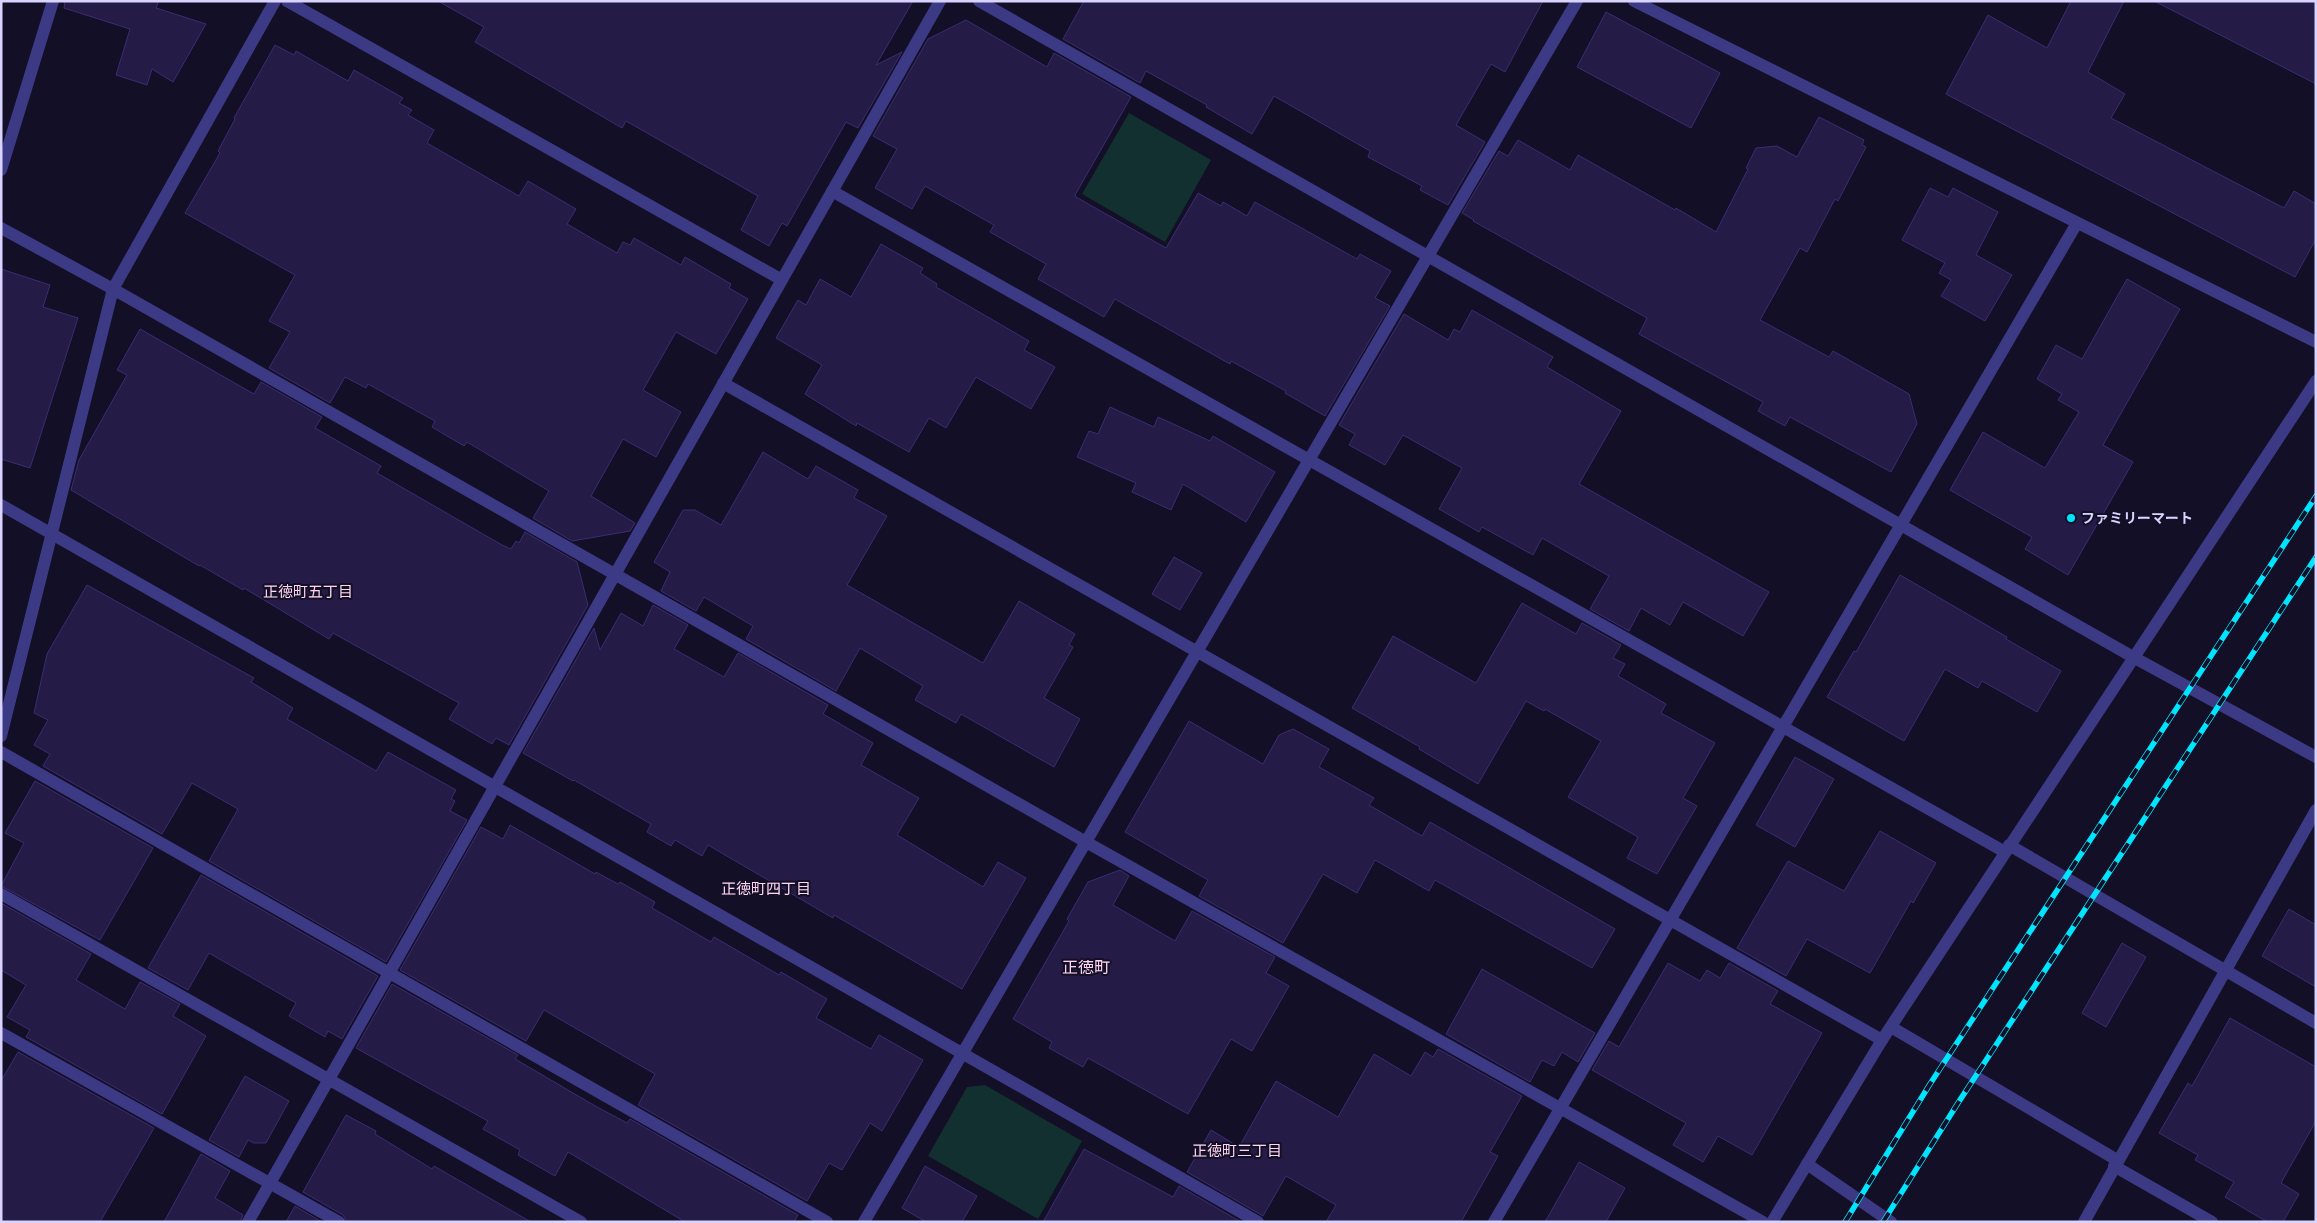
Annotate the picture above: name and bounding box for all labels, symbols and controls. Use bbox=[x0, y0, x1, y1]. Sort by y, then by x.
place label: ファミリーマート bbox=[2081, 509, 2193, 527]
marker: ファミリーマート bbox=[2065, 512, 2077, 524]
district label: 正徳町五丁目 bbox=[263, 582, 353, 601]
district label: 正徳町四丁目 bbox=[721, 879, 811, 898]
district label: 正徳町 bbox=[1062, 958, 1110, 977]
district label: 正徳町三丁目 bbox=[1192, 1141, 1282, 1160]

